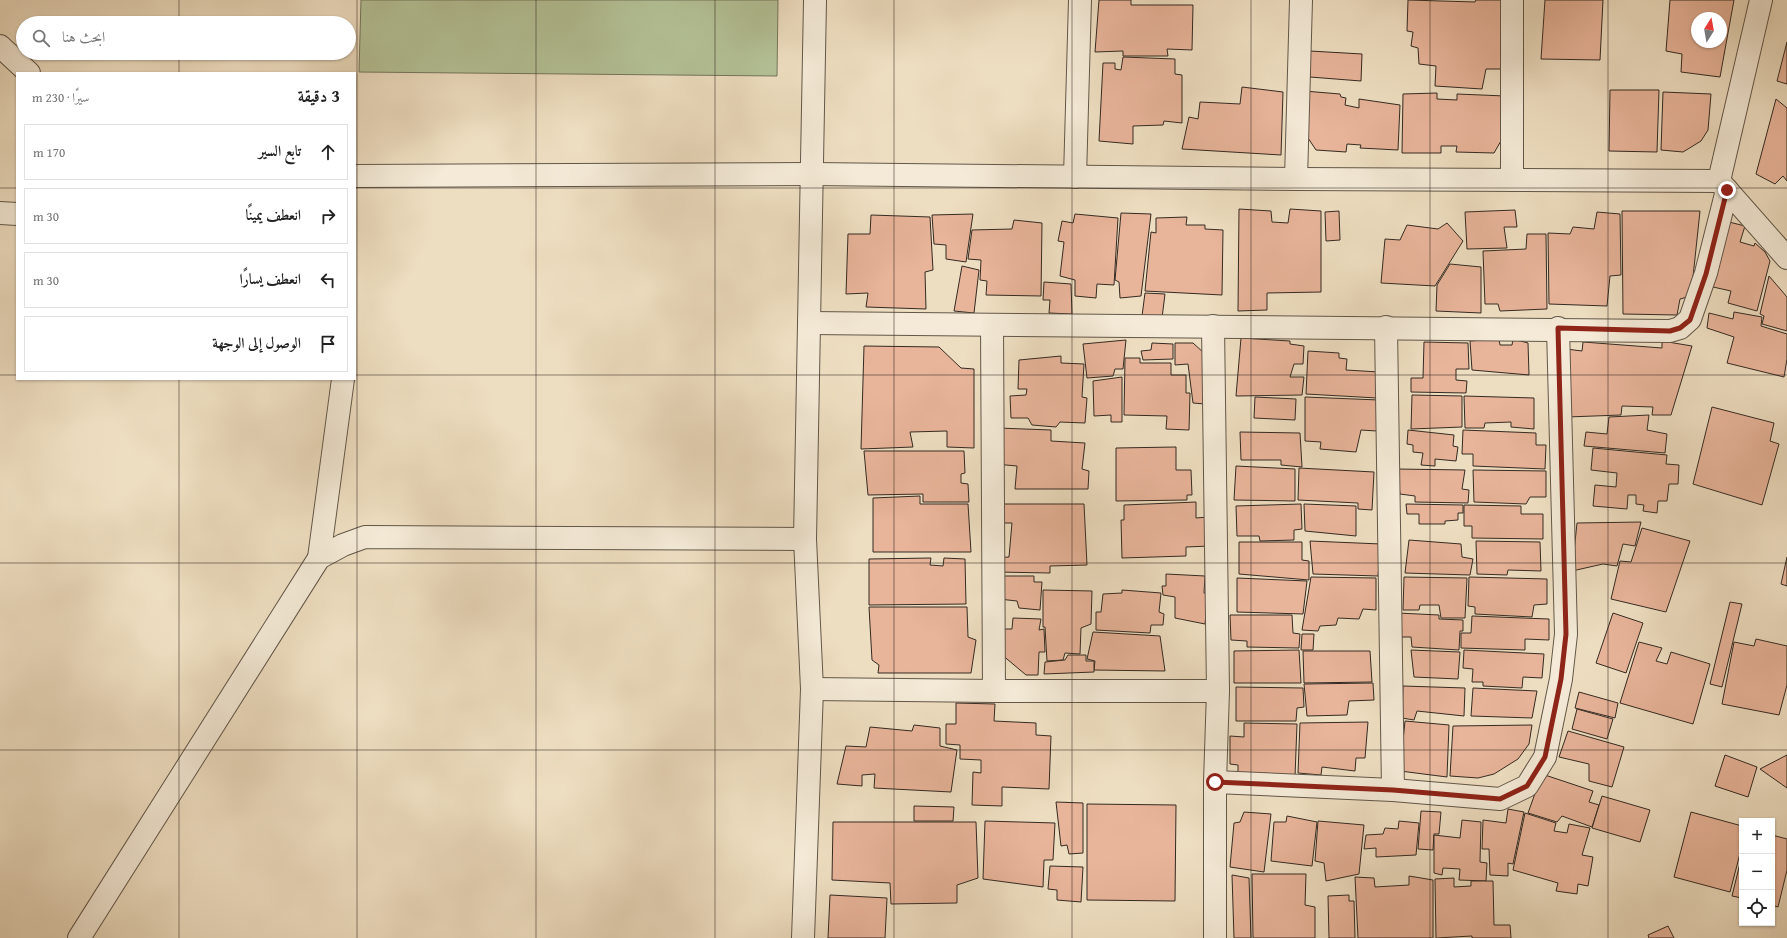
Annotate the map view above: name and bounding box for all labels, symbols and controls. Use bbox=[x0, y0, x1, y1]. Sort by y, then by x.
north arrow bbox=[1691, 12, 1727, 48]
search box bbox=[16, 16, 356, 60]
text: ابحث هنا bbox=[62, 26, 105, 47]
icon: search bbox=[30, 27, 52, 49]
text: 3 دقيقة bbox=[298, 83, 340, 108]
text: سيرًا · 230 m bbox=[32, 88, 90, 107]
text: تابع السير bbox=[259, 140, 301, 161]
icon: ahead bbox=[317, 141, 339, 163]
text: 170 m bbox=[33, 143, 65, 162]
route end bbox=[1718, 181, 1736, 199]
text: انعطف يمينًا bbox=[245, 204, 301, 225]
icon: right bbox=[317, 205, 339, 227]
text: 30 m bbox=[33, 207, 59, 226]
text: انعطف يسارًا bbox=[239, 268, 301, 289]
icon: left bbox=[317, 269, 339, 291]
text: 30 m bbox=[33, 271, 59, 290]
text: الوصول إلى الوجهة bbox=[212, 332, 301, 353]
icon: arrive bbox=[317, 333, 339, 355]
route start bbox=[1206, 773, 1224, 791]
map controls bbox=[1739, 818, 1775, 926]
button: + bbox=[1739, 818, 1775, 854]
button: − bbox=[1739, 854, 1775, 890]
button: locate bbox=[1739, 890, 1775, 926]

